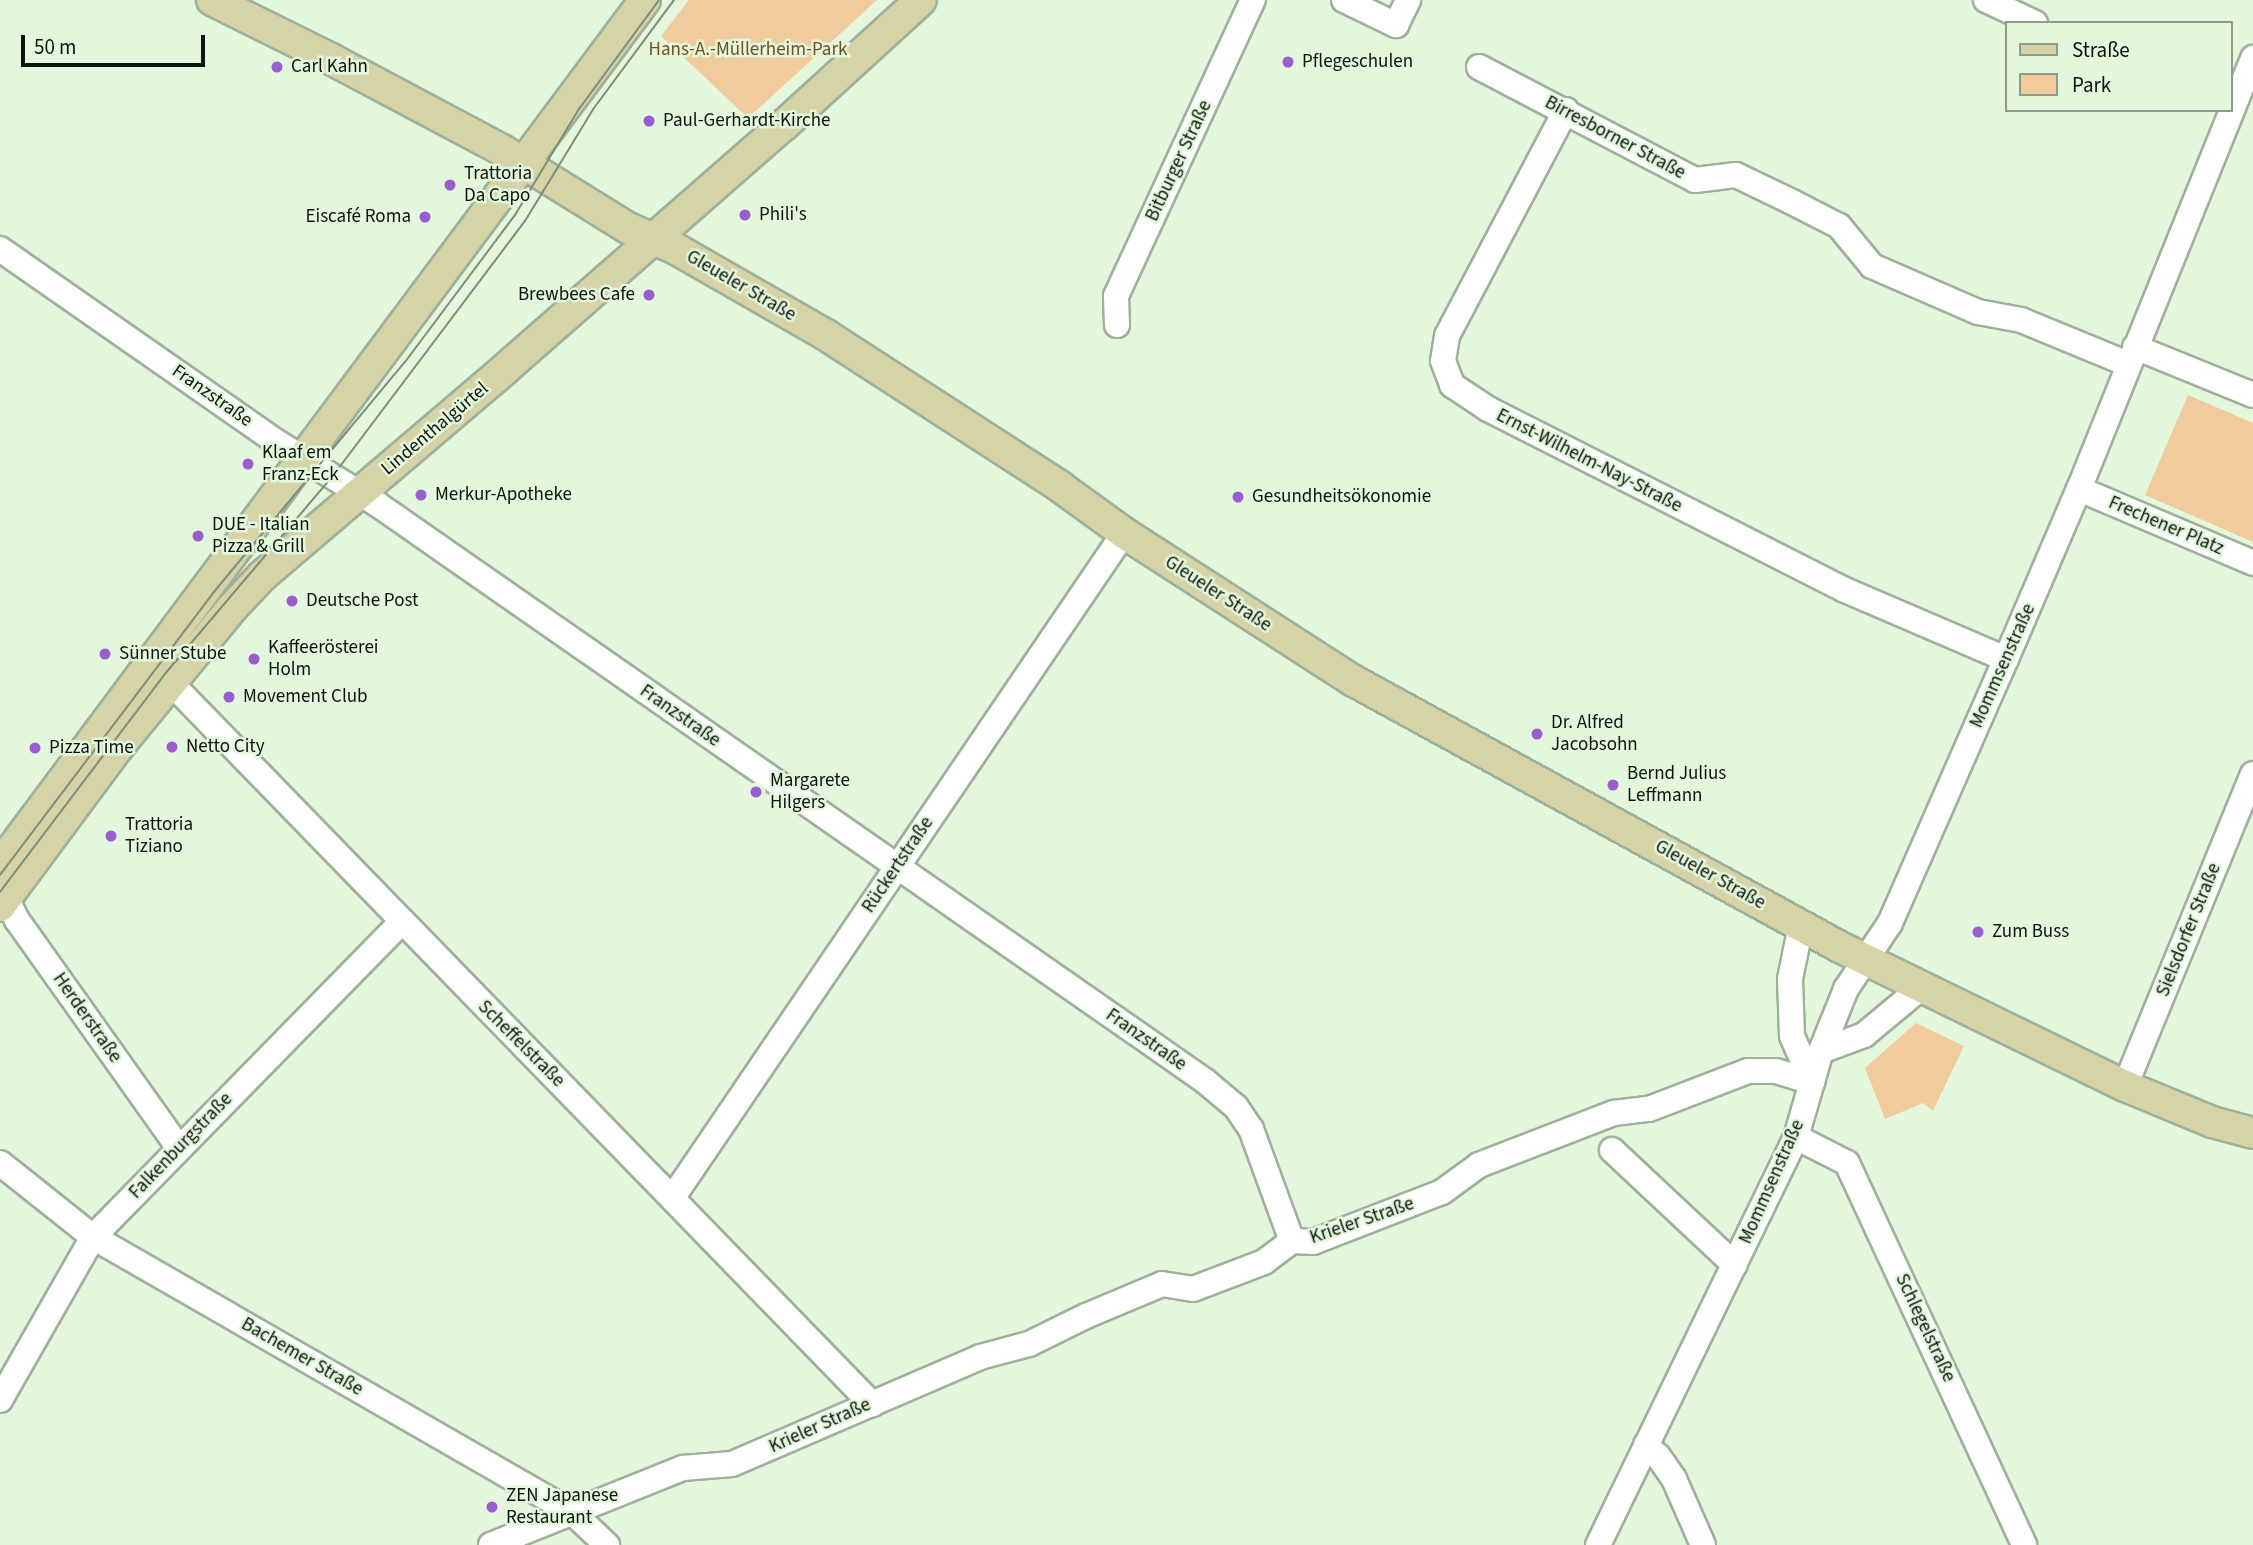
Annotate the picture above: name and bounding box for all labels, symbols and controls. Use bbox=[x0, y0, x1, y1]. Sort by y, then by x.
scale bar bbox=[24, 21, 208, 65]
legend bbox=[2004, 21, 2232, 112]
text: 50 m bbox=[34, 32, 76, 62]
text: Straße bbox=[2072, 35, 2130, 65]
park label: Hans-A.-Müllerheim-Park bbox=[649, 39, 847, 61]
place label: Pflegeschulen bbox=[1302, 51, 1413, 73]
marker: Pflegeschulen bbox=[1280, 54, 1296, 70]
place label: Carl Kahn bbox=[291, 56, 368, 78]
marker: Carl Kahn bbox=[269, 59, 285, 75]
text: Park bbox=[2072, 70, 2111, 100]
street label: Birresborner Straße bbox=[1541, 91, 1689, 185]
street label: Bitburger Straße bbox=[1141, 97, 1217, 225]
place label: Paul-Gerhardt-Kirche bbox=[663, 110, 831, 132]
marker: Paul-Gerhardt-Kirche bbox=[641, 113, 657, 129]
place label: Trattoria Da Capo bbox=[464, 163, 532, 207]
marker: Trattoria Da Capo bbox=[442, 177, 458, 193]
place label: Phili's bbox=[759, 204, 807, 226]
place label: Eiscafé Roma bbox=[305, 206, 411, 228]
marker: Phili's bbox=[737, 207, 753, 223]
marker: Eiscafé Roma bbox=[417, 209, 433, 225]
street label: Gleueler Straße bbox=[682, 245, 800, 327]
place label: Brewbees Cafe bbox=[518, 284, 635, 306]
marker: Brewbees Cafe bbox=[641, 287, 657, 303]
street label: Franzstraße bbox=[167, 360, 257, 432]
street label: Lindenthalgürtel bbox=[377, 378, 493, 480]
street label: Ernst-Wilhelm-Nay-Straße bbox=[1492, 404, 1686, 518]
place label: Klaaf em Franz-Eck bbox=[262, 442, 339, 486]
marker: Klaaf em Franz-Eck bbox=[240, 456, 256, 472]
place label: Merkur-Apotheke bbox=[435, 484, 572, 506]
place label: Gesundheitsökonomie bbox=[1252, 486, 1431, 508]
marker: Merkur-Apotheke bbox=[413, 487, 429, 503]
marker: Gesundheitsökonomie bbox=[1230, 489, 1246, 505]
street label: Frechener Platz bbox=[2105, 491, 2227, 561]
place label: DUE - Italian Pizza & Grill bbox=[212, 514, 310, 558]
marker: DUE - Italian Pizza & Grill bbox=[190, 528, 206, 544]
street label: Gleueler Straße bbox=[1160, 551, 1276, 637]
place label: Deutsche Post bbox=[306, 590, 418, 612]
marker: Deutsche Post bbox=[284, 593, 300, 609]
street label: Mommsenstraße bbox=[1965, 600, 2041, 732]
place label: Kaffeerösterei Holm bbox=[268, 637, 379, 681]
place label: Sünner Stube bbox=[119, 643, 226, 665]
marker: Sünner Stube bbox=[97, 646, 113, 662]
marker: Kaffeerösterei Holm bbox=[246, 651, 262, 667]
street label: Franzstraße bbox=[635, 680, 725, 752]
place label: Movement Club bbox=[243, 686, 368, 708]
marker: Movement Club bbox=[221, 689, 237, 705]
place label: Dr. Alfred Jacobsohn bbox=[1551, 712, 1638, 756]
marker: Dr. Alfred Jacobsohn bbox=[1529, 726, 1545, 742]
place label: Netto City bbox=[186, 736, 265, 758]
place label: Pizza Time bbox=[49, 737, 134, 759]
marker: Netto City bbox=[164, 739, 180, 755]
marker: Pizza Time bbox=[27, 740, 43, 756]
place label: Bernd Julius Leffmann bbox=[1627, 763, 1726, 807]
place label: Margarete Hilgers bbox=[770, 770, 850, 814]
marker: Bernd Julius Leffmann bbox=[1605, 777, 1621, 793]
marker: Margarete Hilgers bbox=[748, 784, 764, 800]
street label: Rückertstraße bbox=[857, 813, 939, 917]
place label: Trattoria Tiziano bbox=[125, 814, 193, 858]
marker: Trattoria Tiziano bbox=[103, 828, 119, 844]
street label: Gleueler Straße bbox=[1651, 835, 1769, 915]
street label: Sielsdorfer Straße bbox=[2152, 860, 2226, 1000]
place label: Zum Buss bbox=[1992, 921, 2069, 943]
marker: Zum Buss bbox=[1970, 924, 1986, 940]
street label: Herderstraße bbox=[48, 969, 126, 1067]
street label: Scheffelstraße bbox=[473, 996, 569, 1092]
street label: Franzstraße bbox=[1101, 1004, 1191, 1076]
street label: Falkenburgstraße bbox=[125, 1088, 237, 1204]
street label: Mommsenstraße bbox=[1734, 1116, 1810, 1248]
street label: Krieler Straße bbox=[1307, 1193, 1417, 1249]
street label: Schlegelstraße bbox=[1890, 1270, 1960, 1386]
street label: Bachemer Straße bbox=[237, 1313, 367, 1401]
street label: Krieler Straße bbox=[766, 1394, 874, 1458]
place label: ZEN Japanese Restaurant bbox=[506, 1485, 618, 1529]
marker: ZEN Japanese Restaurant bbox=[484, 1499, 500, 1515]

